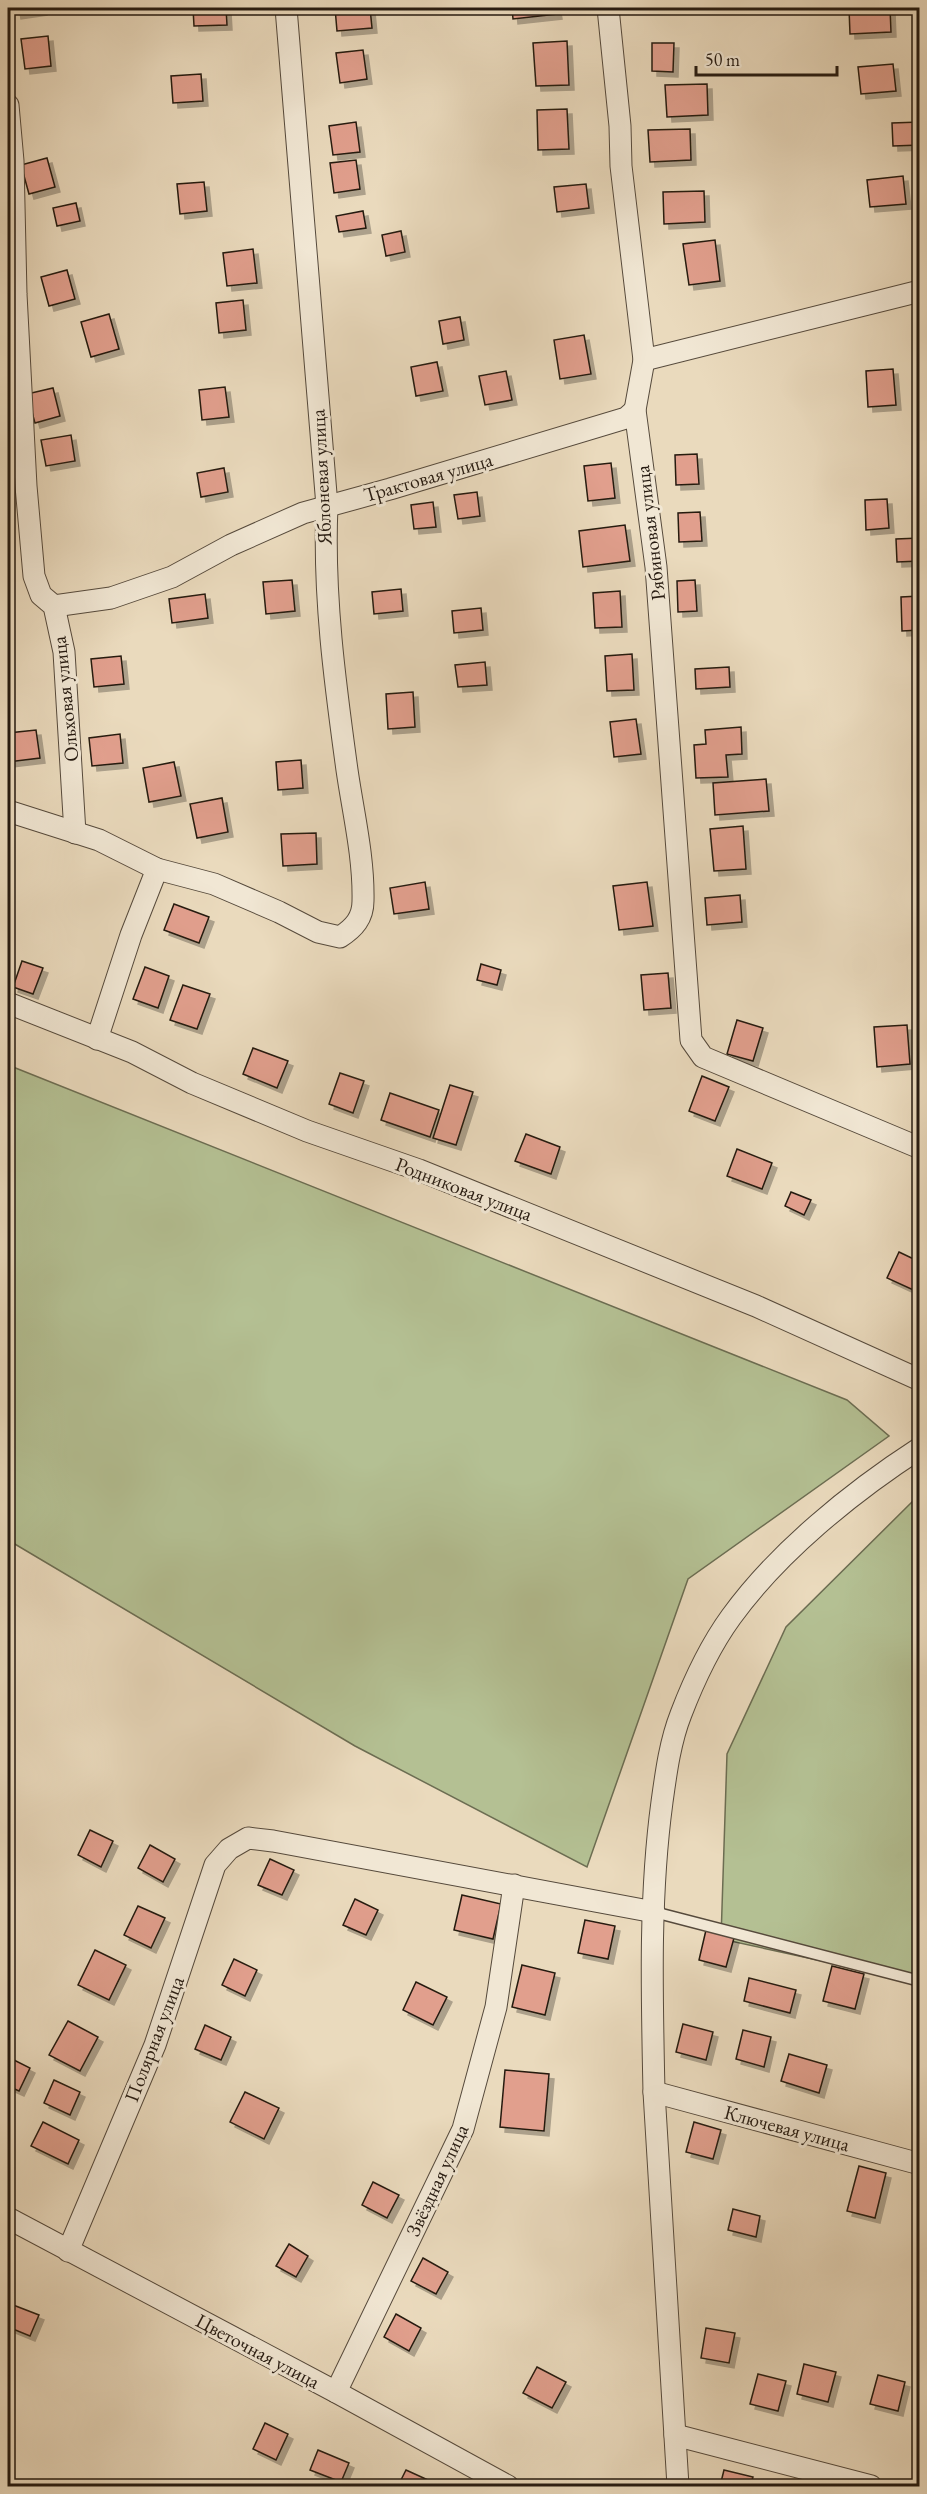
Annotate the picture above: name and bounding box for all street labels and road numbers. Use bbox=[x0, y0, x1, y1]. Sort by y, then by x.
street label: Яблоневая улица bbox=[304, 408, 338, 547]
street label: Трактовая улица bbox=[360, 446, 496, 508]
street label: Рябиновая улица bbox=[629, 464, 671, 602]
street label: Ольховая улица bbox=[45, 635, 85, 763]
street label: Родниковая улица bbox=[392, 1151, 536, 1227]
street label: Полярная улица bbox=[118, 1972, 190, 2106]
street label: Ключевая улица bbox=[721, 2099, 853, 2157]
street label: Звёздная улица bbox=[400, 2120, 474, 2240]
street label: Цветочная улица bbox=[191, 2307, 325, 2395]

